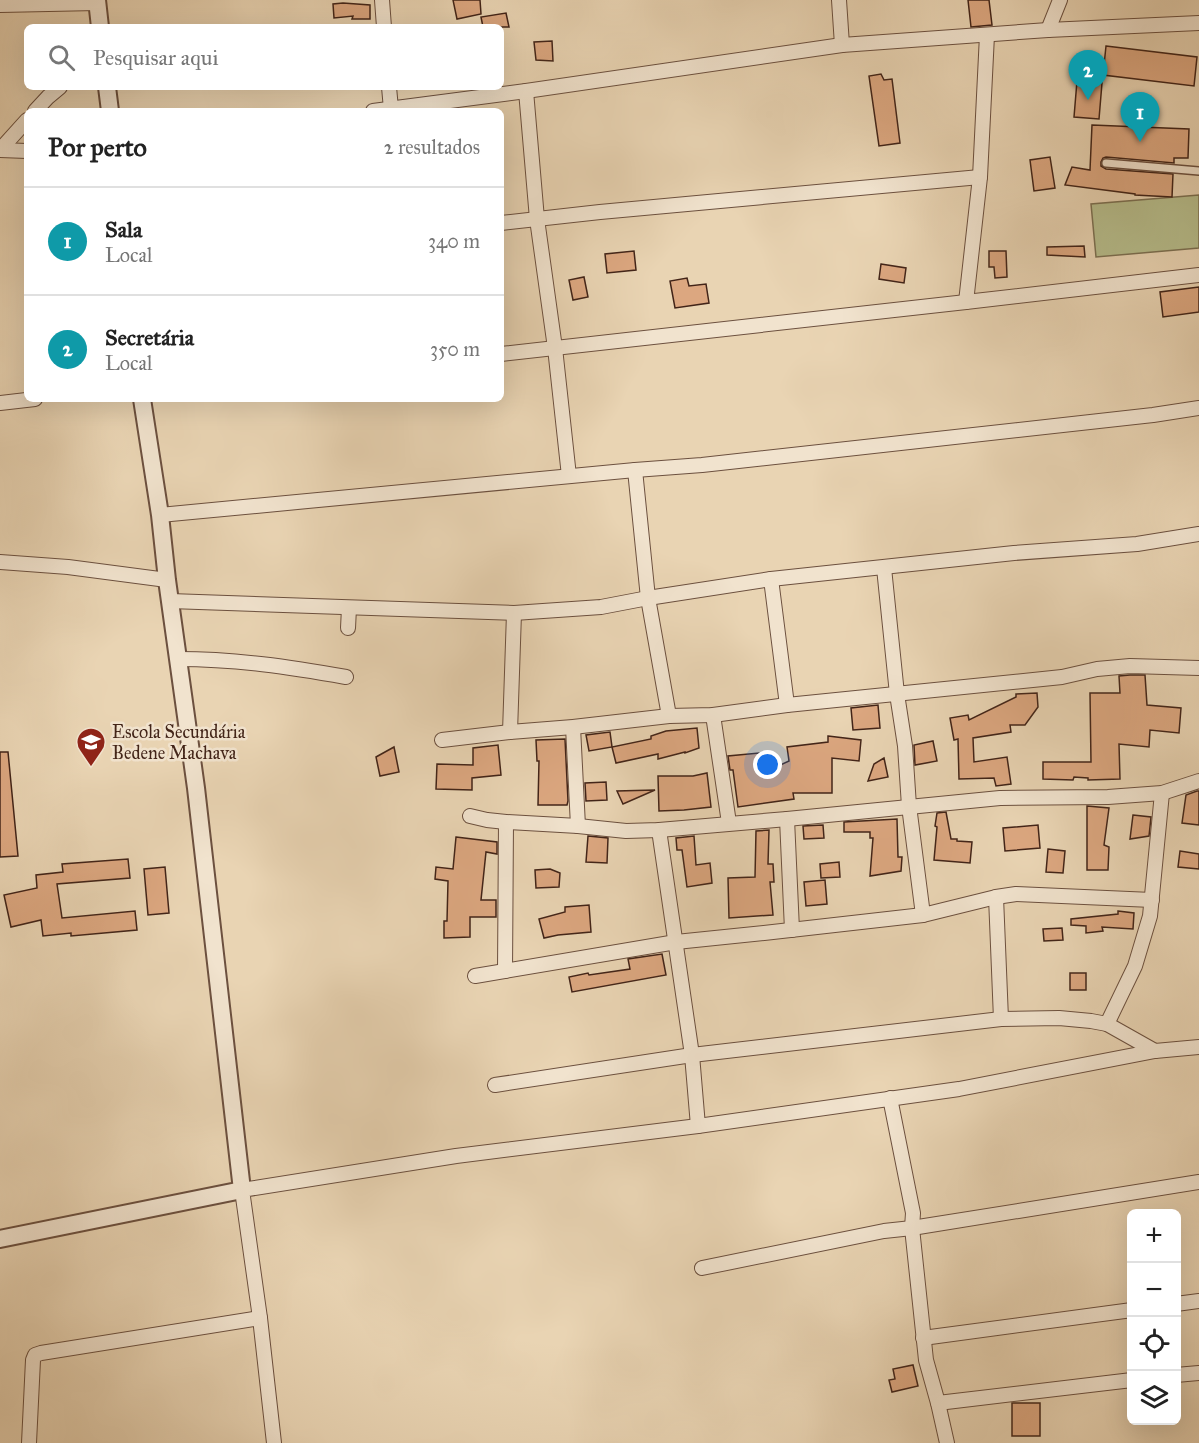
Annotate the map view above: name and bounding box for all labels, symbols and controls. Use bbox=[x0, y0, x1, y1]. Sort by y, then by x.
search box bbox=[24, 24, 504, 90]
icon: search bbox=[45, 41, 78, 74]
text: Pesquisar aqui bbox=[93, 44, 218, 71]
pin: 2 bbox=[1068, 51, 1108, 100]
pin: 1 bbox=[1120, 92, 1160, 142]
text: Por perto bbox=[48, 131, 147, 163]
text: 2 resultados bbox=[384, 135, 480, 159]
text: Sala bbox=[105, 216, 142, 243]
text: 1 bbox=[64, 229, 71, 253]
text: 340 m bbox=[428, 229, 480, 253]
text: Local bbox=[105, 243, 152, 267]
text: Secretária bbox=[105, 324, 194, 351]
text: 2 bbox=[63, 337, 72, 361]
text: 350 m bbox=[430, 337, 480, 361]
text: Local bbox=[105, 351, 152, 375]
place label: Escola Secundária Bedene Machava bbox=[112, 721, 246, 764]
school or university icon: Escola Secundária Bedene Machava bbox=[75, 726, 107, 768]
your location bbox=[753, 750, 782, 779]
map controls bbox=[1127, 1209, 1181, 1425]
button: + bbox=[1127, 1209, 1181, 1263]
button: − bbox=[1127, 1263, 1181, 1317]
button: locate bbox=[1127, 1317, 1181, 1371]
button: layers bbox=[1127, 1371, 1181, 1425]

